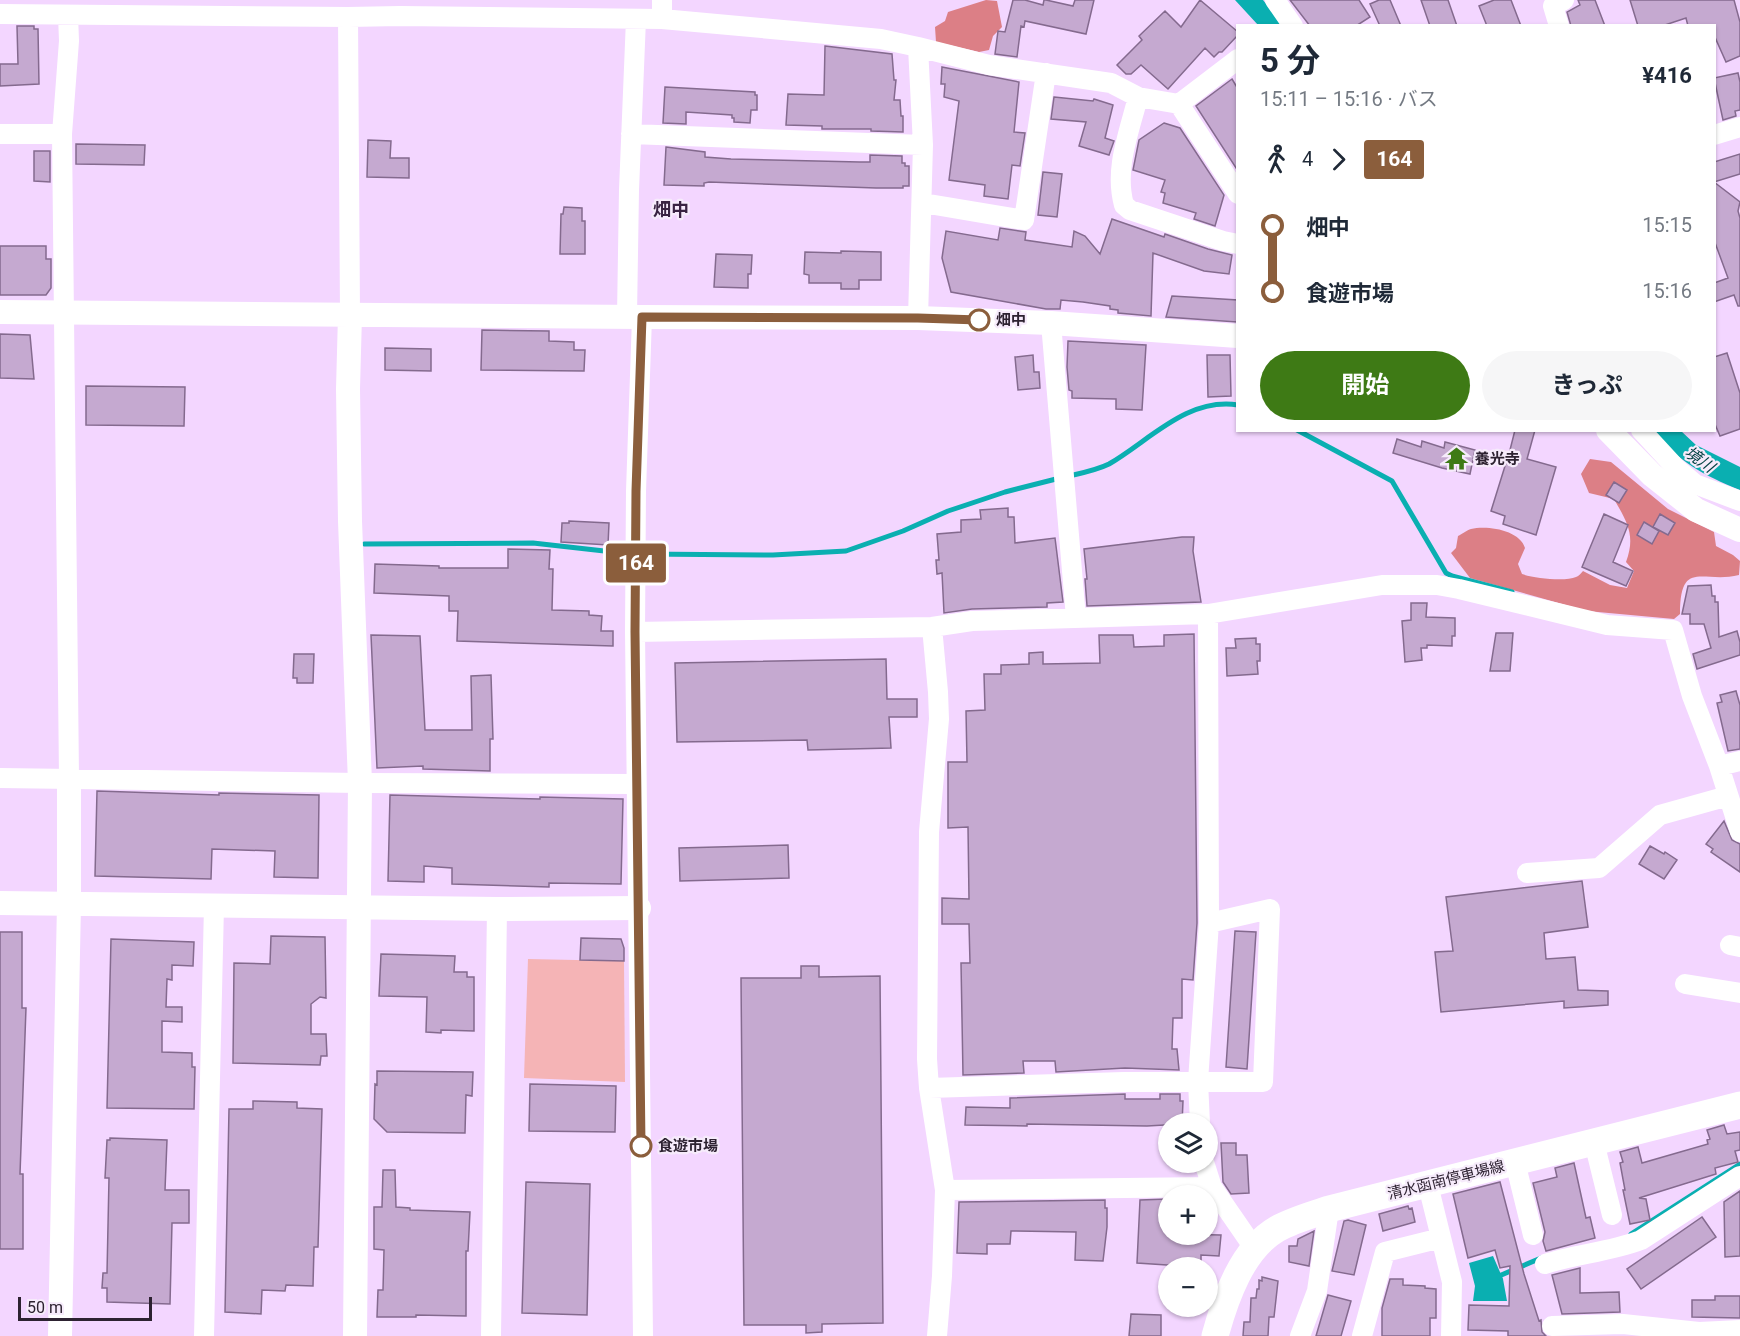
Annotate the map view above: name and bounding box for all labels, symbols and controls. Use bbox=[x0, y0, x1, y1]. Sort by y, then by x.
text: 5 分 bbox=[1260, 41, 1320, 80]
text: ¥416 bbox=[1642, 63, 1692, 88]
text: 15:11 – 15:16 · バス bbox=[1260, 87, 1438, 111]
icon: walk bbox=[1260, 143, 1293, 176]
icon: forward bbox=[1322, 143, 1355, 176]
text: 4 bbox=[1302, 147, 1313, 171]
text: 164 bbox=[1376, 147, 1412, 171]
district label: 畑中 bbox=[653, 199, 689, 220]
text: 15:15 bbox=[1642, 213, 1692, 237]
text: 畑中 bbox=[1306, 215, 1350, 240]
text: 15:16 bbox=[1642, 279, 1692, 303]
text: 食遊市場 bbox=[1306, 281, 1394, 306]
marker: 畑中 bbox=[968, 309, 990, 331]
place label: 畑中 bbox=[996, 311, 1026, 329]
button: 開始 bbox=[1260, 351, 1470, 420]
button: きっぷ bbox=[1482, 351, 1692, 420]
water label: 境川 bbox=[1681, 442, 1720, 478]
temple icon: 養光寺 bbox=[1444, 446, 1470, 472]
place label: 養光寺 bbox=[1475, 450, 1520, 468]
line badge: 164 bbox=[602, 544, 670, 582]
text: 164 bbox=[618, 551, 654, 575]
map controls bbox=[1158, 1113, 1218, 1317]
button: layers bbox=[1158, 1113, 1218, 1173]
marker: 食遊市場 bbox=[630, 1135, 652, 1157]
place label: 食遊市場 bbox=[658, 1137, 718, 1155]
street label: 清水函南停車場線 bbox=[1386, 1157, 1506, 1203]
button: + bbox=[1158, 1185, 1218, 1245]
button: − bbox=[1158, 1257, 1218, 1317]
scale bar bbox=[18, 1294, 152, 1322]
text: 50 m bbox=[27, 1298, 63, 1317]

